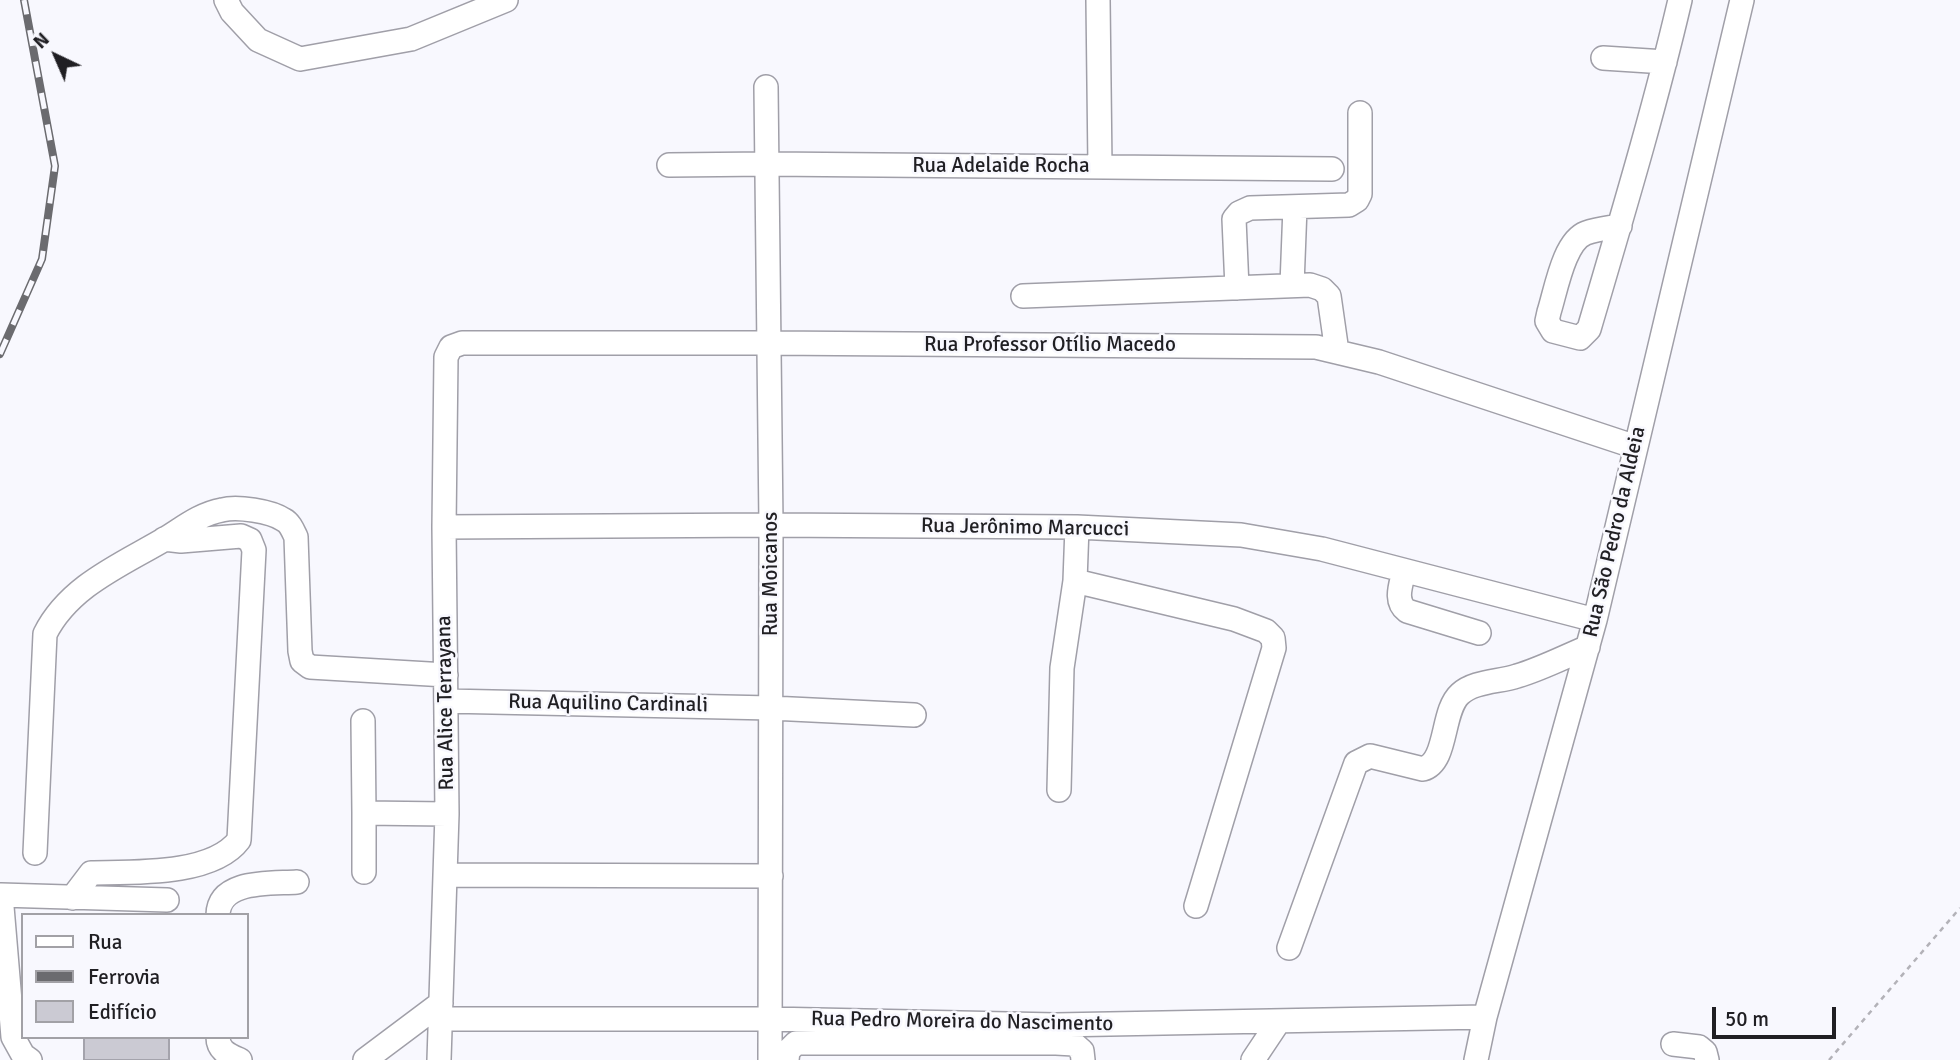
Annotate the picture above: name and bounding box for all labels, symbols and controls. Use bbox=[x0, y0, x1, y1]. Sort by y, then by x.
north arrow bbox=[21, 21, 91, 91]
text: N bbox=[28, 28, 55, 54]
street label: Rua Adelaide Rocha bbox=[912, 153, 1090, 179]
street label: Rua Professor Otílio Macedo bbox=[924, 332, 1176, 358]
street label: Rua São Pedro da Aldeia bbox=[1578, 424, 1652, 640]
street label: Rua Moicanos bbox=[758, 512, 784, 636]
street label: Rua Jerônimo Marcucci bbox=[921, 514, 1129, 542]
street label: Rua Alice Terrayana bbox=[432, 615, 460, 791]
street label: Rua Aquilino Cardinali bbox=[508, 690, 708, 718]
legend bbox=[21, 913, 248, 1039]
text: Rua bbox=[88, 929, 122, 955]
text: Ferrovia bbox=[88, 964, 160, 990]
scale bar bbox=[1715, 993, 1839, 1038]
text: Edifício bbox=[88, 999, 157, 1025]
text: 50 m bbox=[1725, 1006, 1769, 1032]
street label: Rua Pedro Moreira do Nascimento bbox=[811, 1007, 1113, 1037]

